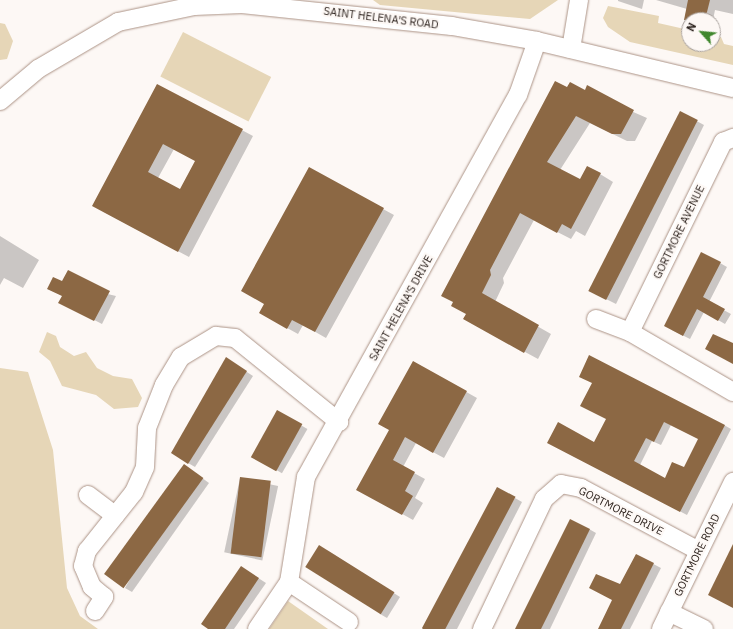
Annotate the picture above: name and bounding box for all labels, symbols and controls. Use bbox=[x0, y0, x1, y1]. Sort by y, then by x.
street label: SAINT HELENA'S ROAD bbox=[323, 4, 439, 32]
north arrow bbox=[681, 12, 721, 52]
text: N bbox=[683, 20, 699, 34]
street label: GORTMORE AVENUE bbox=[651, 183, 707, 281]
street label: SAINT HELENA'S DRIVE bbox=[367, 253, 435, 363]
street label: GORTMORE DRIVE bbox=[576, 484, 666, 538]
street label: GORTMORE ROAD bbox=[671, 512, 723, 598]

